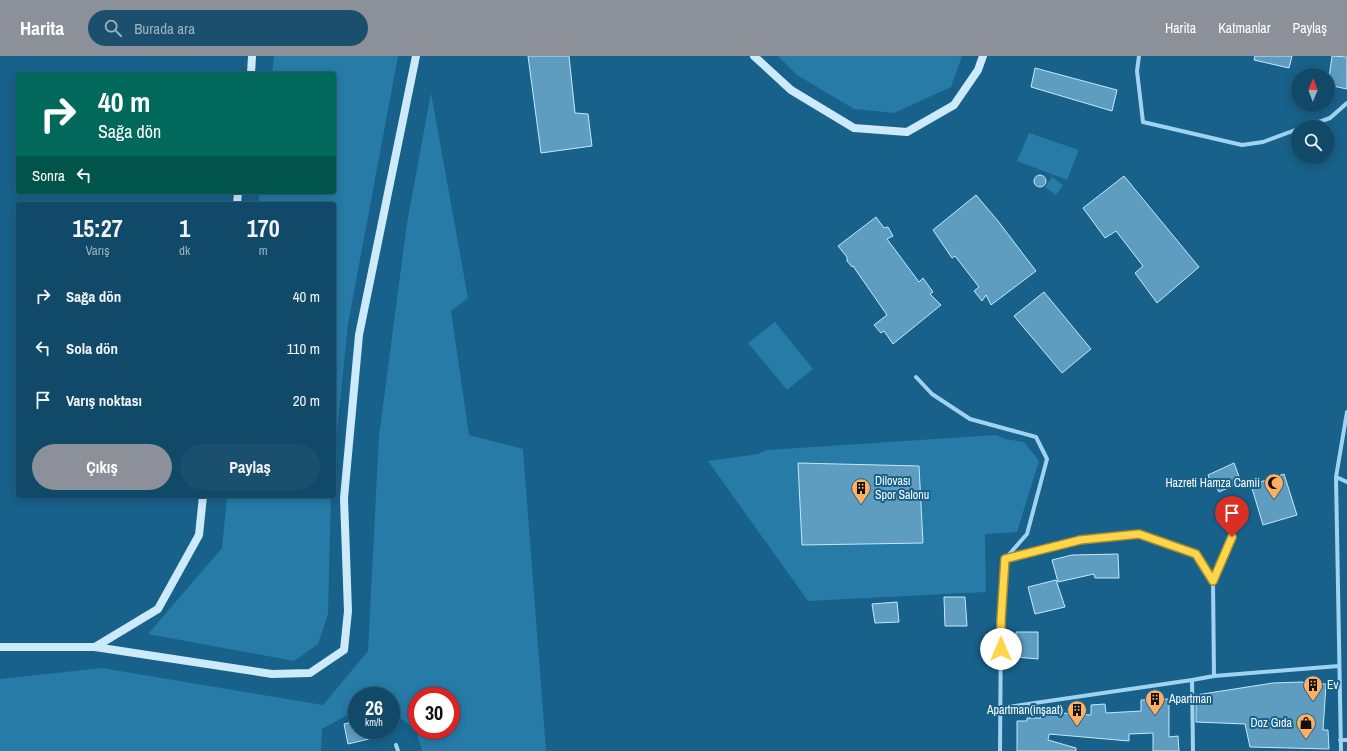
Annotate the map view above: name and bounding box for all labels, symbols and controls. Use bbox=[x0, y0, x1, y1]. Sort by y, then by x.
search box bbox=[88, 10, 368, 46]
text: Harita bbox=[20, 15, 64, 41]
icon: search bbox=[102, 17, 124, 39]
text: Burada ara bbox=[134, 18, 195, 39]
text: Harita bbox=[1165, 19, 1196, 37]
text: Katmanlar bbox=[1218, 19, 1271, 37]
text: Paylaş bbox=[1293, 19, 1327, 37]
north arrow bbox=[1291, 68, 1335, 112]
map controls bbox=[1291, 68, 1335, 164]
text: 40 m bbox=[98, 83, 150, 121]
icon: right bbox=[32, 88, 84, 140]
text: Sağa dön bbox=[98, 119, 161, 144]
button: search bbox=[1291, 120, 1335, 164]
icon: left bbox=[73, 164, 95, 186]
text: Sonra bbox=[32, 165, 65, 186]
text: 15:27 bbox=[72, 212, 123, 244]
text: 1 bbox=[179, 212, 190, 244]
text: 170 bbox=[247, 212, 280, 244]
text: Varış bbox=[86, 242, 110, 259]
text: dk bbox=[179, 242, 190, 259]
text: m bbox=[259, 242, 268, 259]
icon: right bbox=[32, 285, 54, 307]
text: Sağa dön bbox=[66, 286, 121, 307]
text: 40 m bbox=[293, 286, 320, 307]
icon: left bbox=[32, 337, 54, 359]
text: Sola dön bbox=[66, 338, 118, 359]
text: 110 m bbox=[287, 338, 320, 359]
icon: arrive bbox=[32, 389, 54, 411]
text: Varış noktası bbox=[66, 390, 142, 411]
text: 20 m bbox=[293, 390, 320, 411]
button: Çıkış bbox=[32, 444, 172, 490]
button: Paylaş bbox=[180, 444, 320, 490]
mosque icon: Hazreti Hamza Camii bbox=[1263, 472, 1285, 500]
place label: Dilovası Spor Salonu bbox=[875, 473, 929, 503]
place label: Hazreti Hamza Camii bbox=[1165, 475, 1260, 491]
building icon: Dilovası Spor Salonu bbox=[850, 477, 872, 505]
pin bbox=[1215, 496, 1249, 537]
icon: arrive bbox=[1221, 502, 1243, 524]
position arrow bbox=[980, 628, 1022, 670]
building icon: Ev bbox=[1302, 674, 1324, 702]
place label: Ev bbox=[1327, 677, 1339, 693]
speed limit sign: 30 bbox=[408, 687, 460, 739]
building icon: Apartman bbox=[1144, 688, 1166, 716]
place label: Apartman bbox=[1168, 691, 1212, 707]
text: 26 bbox=[365, 694, 383, 721]
building icon: Apartman(inşaat) bbox=[1066, 699, 1088, 727]
place label: Apartman(inşaat) bbox=[986, 702, 1063, 718]
shop icon: Doz Gıda bbox=[1295, 712, 1317, 740]
place label: Doz Gıda bbox=[1250, 715, 1293, 731]
text: km/h bbox=[365, 716, 383, 729]

